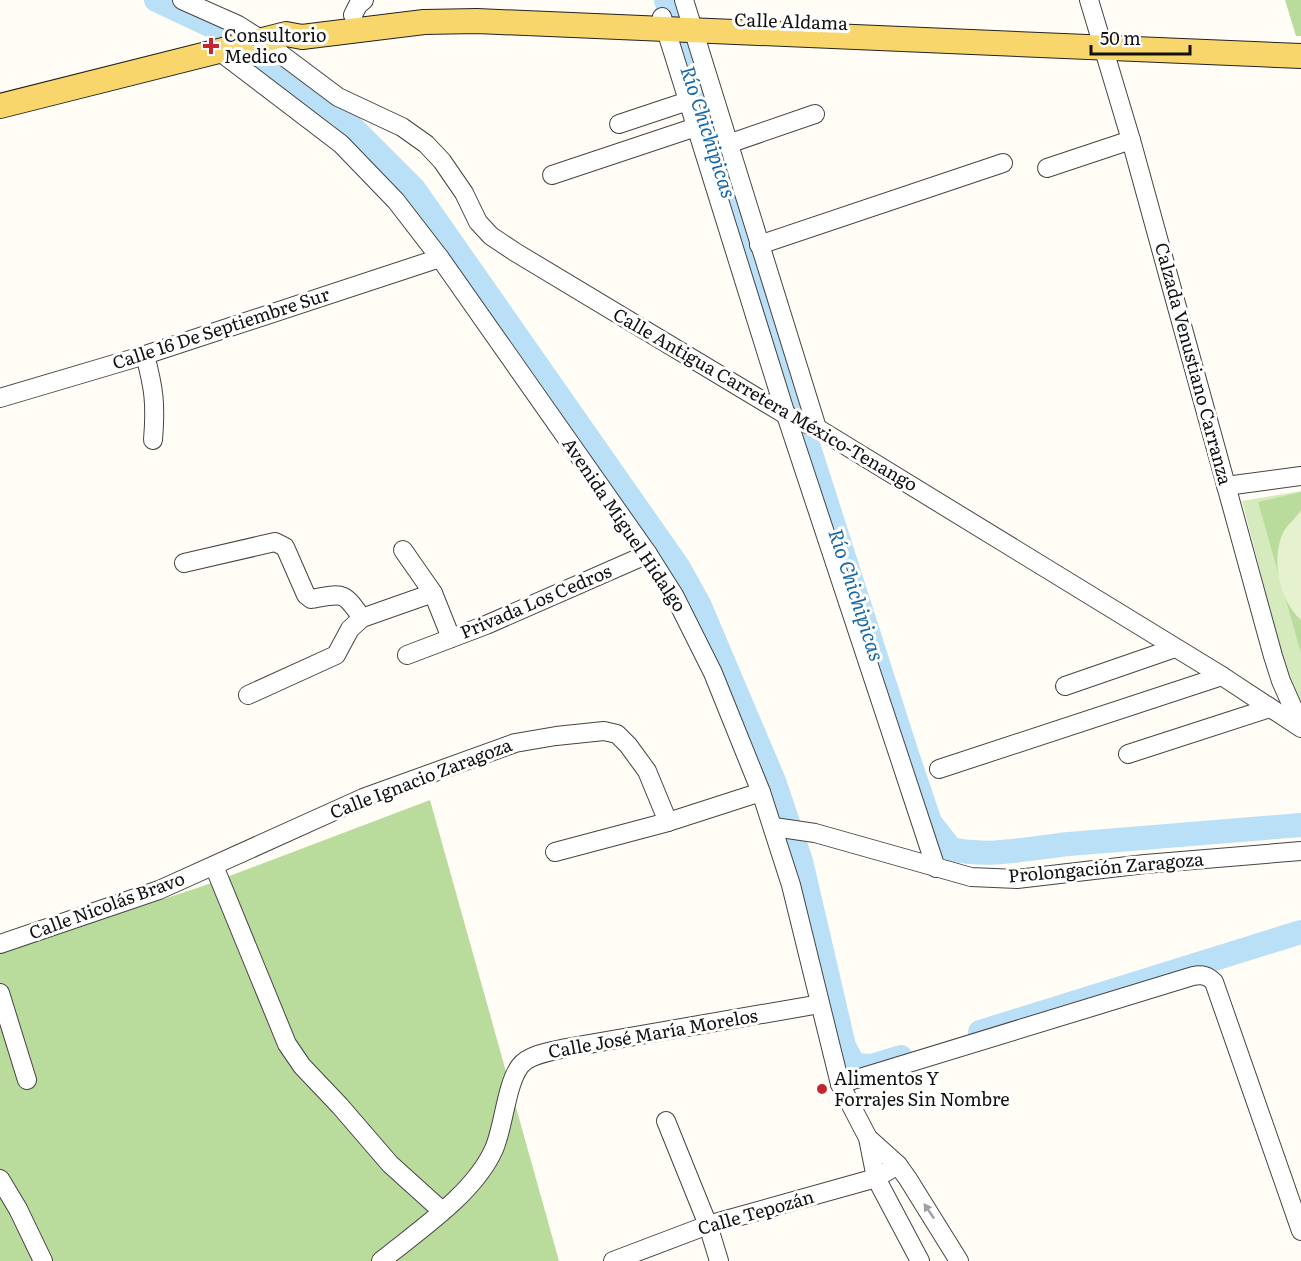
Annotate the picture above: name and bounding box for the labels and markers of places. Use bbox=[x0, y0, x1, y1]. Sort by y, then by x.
place label: Consultorio Medico bbox=[224, 21, 327, 69]
marker: Consultorio Medico bbox=[202, 37, 220, 55]
place label: Alimentos Y Forrajes Sin Nombre bbox=[834, 1064, 1010, 1112]
marker: Alimentos Y Forrajes Sin Nombre bbox=[815, 1082, 829, 1096]

